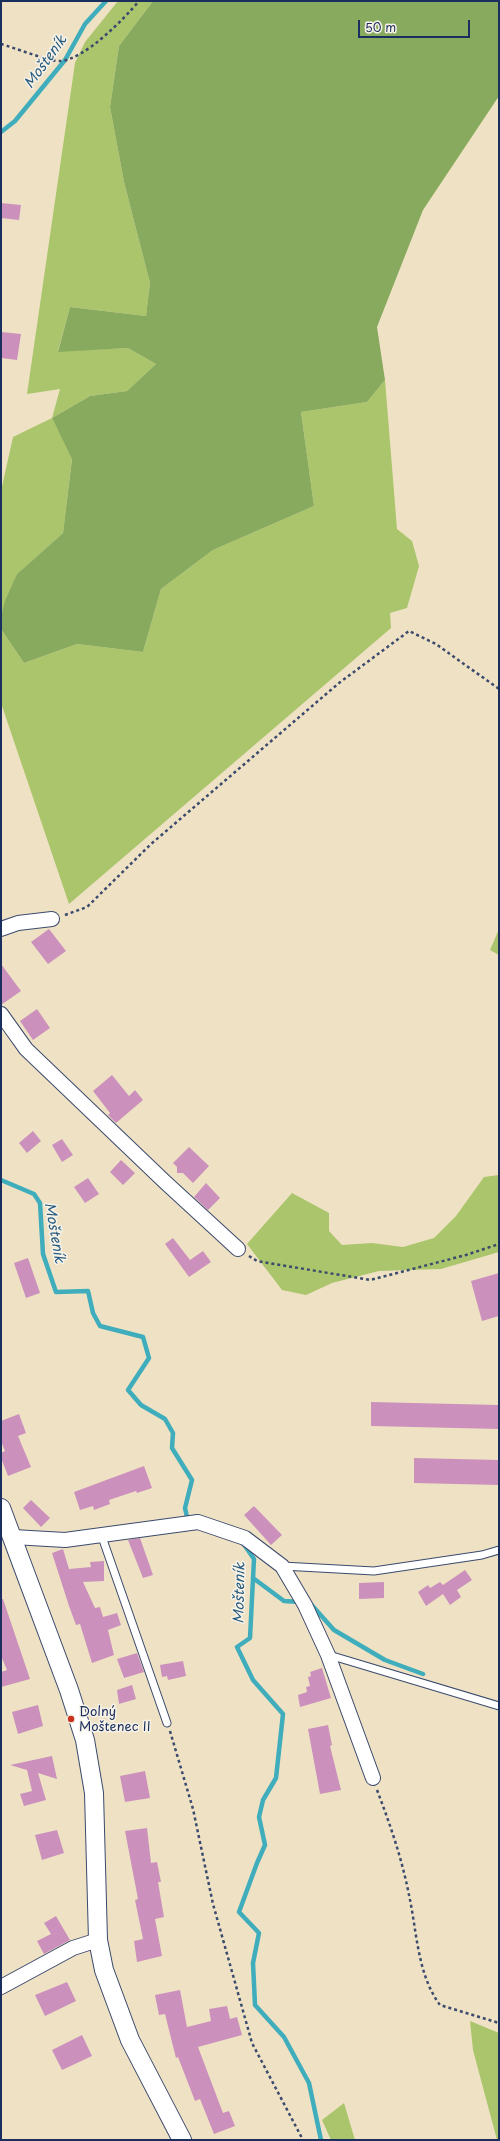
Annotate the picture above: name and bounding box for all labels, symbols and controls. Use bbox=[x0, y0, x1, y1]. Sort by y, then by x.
scale bar bbox=[360, 12, 472, 38]
text: 50 m bbox=[365, 18, 396, 36]
water label: Mošteník bbox=[21, 32, 71, 92]
water label: Mošteník bbox=[40, 1201, 68, 1265]
water label: Mošteník bbox=[231, 1562, 249, 1624]
place label: Dolný Moštenec II bbox=[79, 1704, 151, 1735]
marker: Dolný Moštenec II bbox=[66, 1714, 76, 1724]

